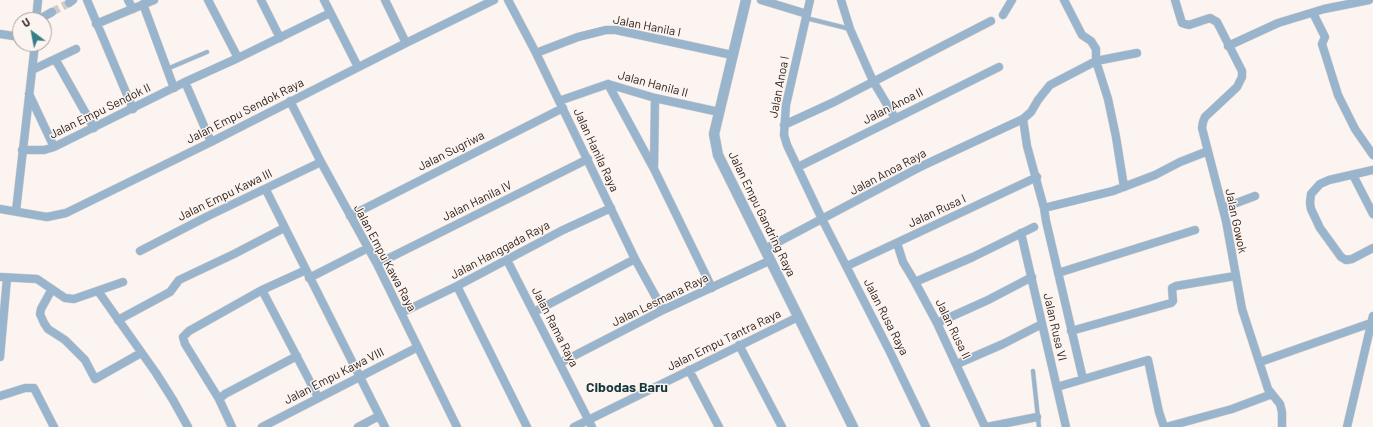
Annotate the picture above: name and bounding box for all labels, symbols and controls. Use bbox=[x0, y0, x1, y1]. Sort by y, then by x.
north arrow bbox=[12, 12, 52, 52]
street label: Jalan Hanila I bbox=[612, 12, 682, 40]
text: U bbox=[20, 15, 32, 30]
street label: Jalan Anoa I bbox=[766, 55, 792, 119]
street label: Jalan Hanila II bbox=[616, 68, 690, 100]
street label: Jalan Empu Sendok Raya bbox=[184, 75, 306, 147]
street label: Jalan Empu Sendok II bbox=[47, 80, 153, 142]
street label: Jalan Anoa II bbox=[860, 85, 926, 127]
street label: Jalan Hanila Raya bbox=[570, 106, 622, 194]
street label: Jalan Sugriwa bbox=[415, 128, 487, 174]
street label: Jalan Anoa Raya bbox=[847, 146, 929, 198]
street label: Jalan Empu Gandring Raya bbox=[725, 149, 799, 279]
street label: Jalan Empu Kawa III bbox=[175, 166, 275, 224]
street label: Jalan Hanila IV bbox=[440, 178, 514, 224]
street label: Jalan Gowok bbox=[1222, 187, 1250, 255]
street label: Jalan Rusa I bbox=[906, 191, 968, 231]
street label: Jalan Empu Kawa Raya bbox=[351, 202, 419, 314]
street label: Jalan Hanggada Raya bbox=[448, 218, 552, 282]
street label: Jalan Lesmana Raya bbox=[609, 270, 711, 330]
street label: Jalan Rusa Raya bbox=[861, 276, 911, 358]
street label: Jalan Rama Raya bbox=[529, 285, 581, 369]
street label: Jalan Rusa VI bbox=[1040, 292, 1070, 362]
street label: Jalan Rusa II bbox=[932, 297, 974, 361]
street label: Jalan Empu Tantra Raya bbox=[665, 306, 783, 374]
street label: Jalan Empu Kawa VIII bbox=[282, 345, 386, 407]
district label: Cibodas Baru bbox=[586, 379, 668, 395]

